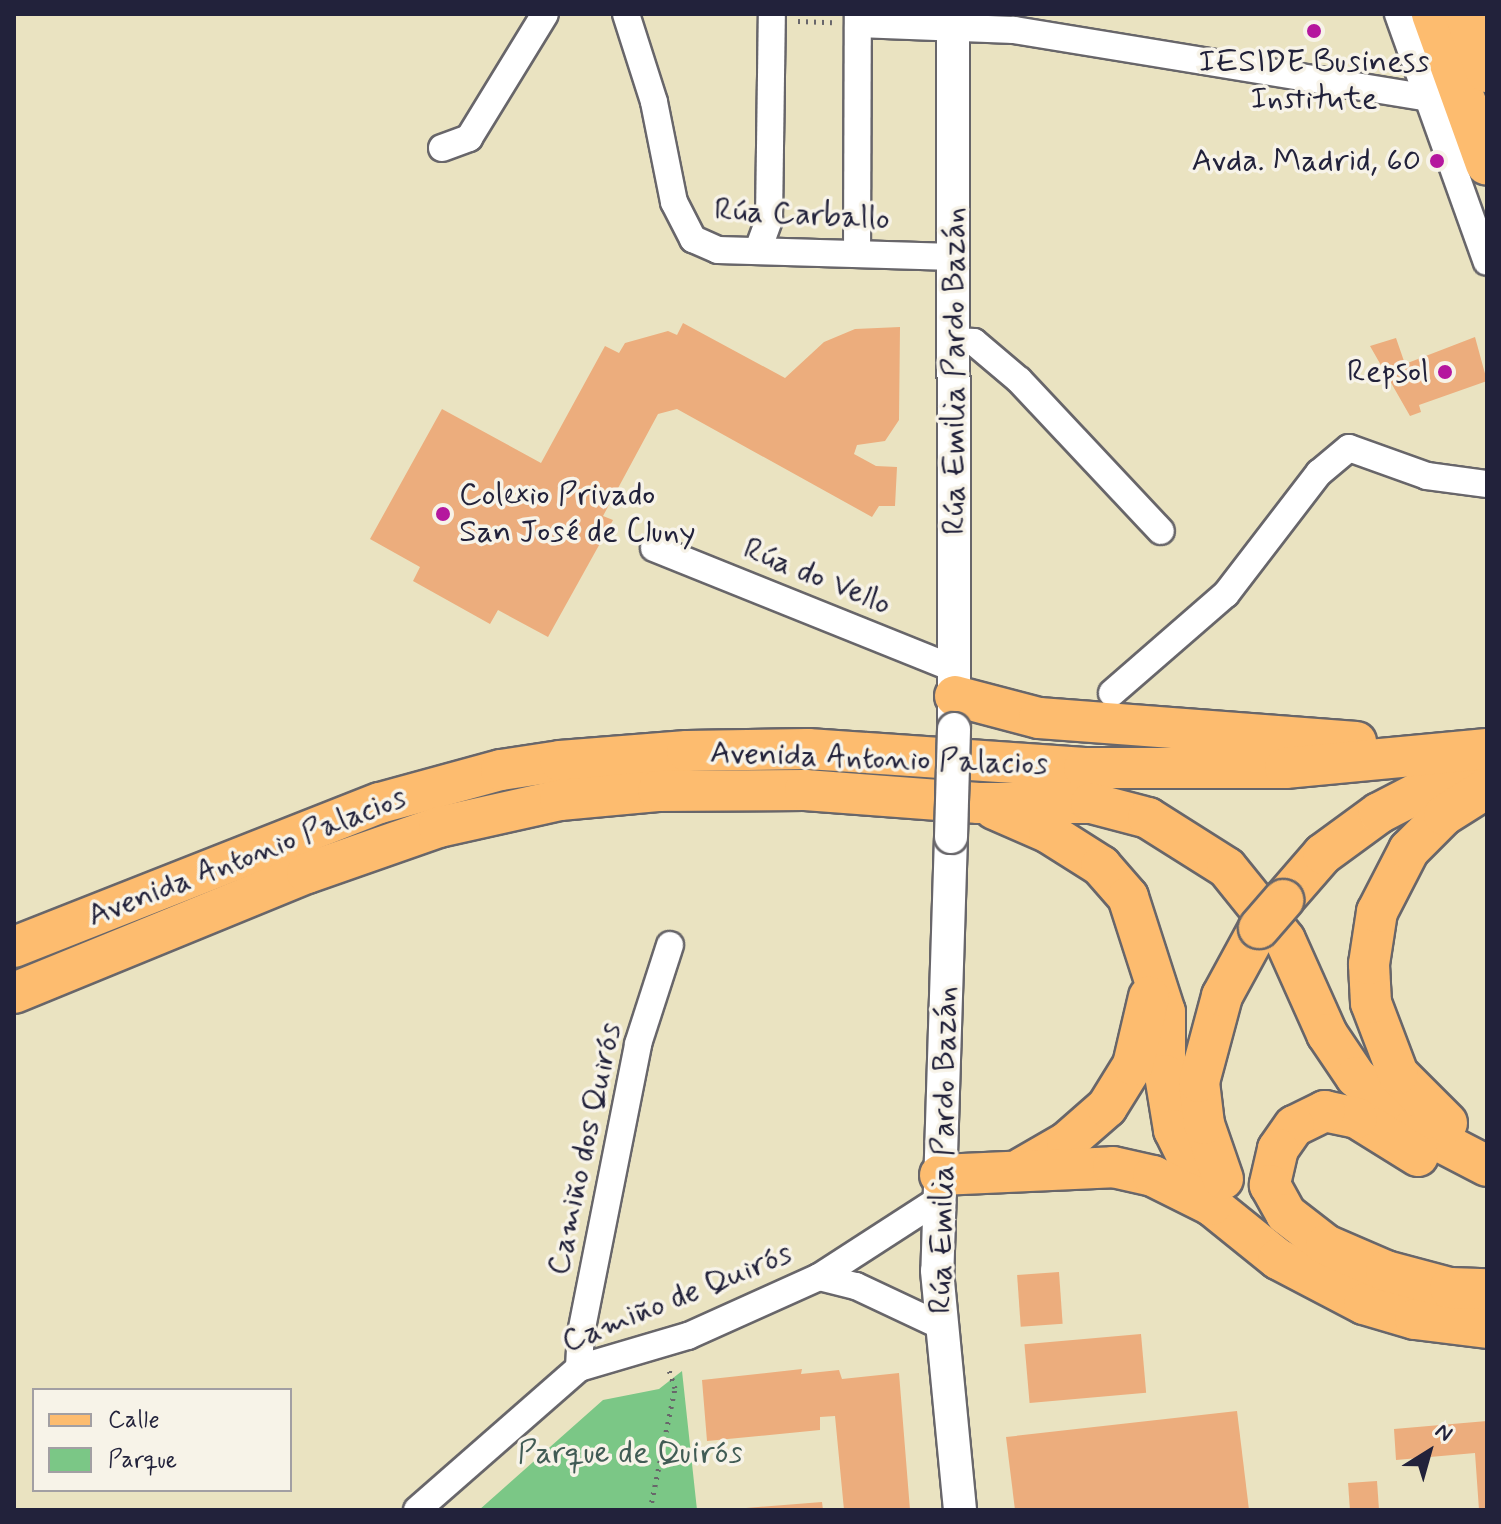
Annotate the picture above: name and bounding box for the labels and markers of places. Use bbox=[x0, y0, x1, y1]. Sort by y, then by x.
marker: IESIDE Business Institute bbox=[1305, 22, 1323, 40]
place label: IESIDE Business Institute bbox=[1194, 44, 1434, 119]
place label: Avda. Madrid, 60 bbox=[1192, 142, 1421, 180]
marker: Avda. Madrid, 60 bbox=[1428, 152, 1446, 170]
place label: Repsol bbox=[1347, 353, 1429, 391]
marker: Repsol bbox=[1436, 363, 1454, 381]
place label: Colexio Privado San José de Cluny bbox=[459, 477, 713, 552]
marker: Colexio Privado San José de Cluny bbox=[434, 505, 452, 523]

